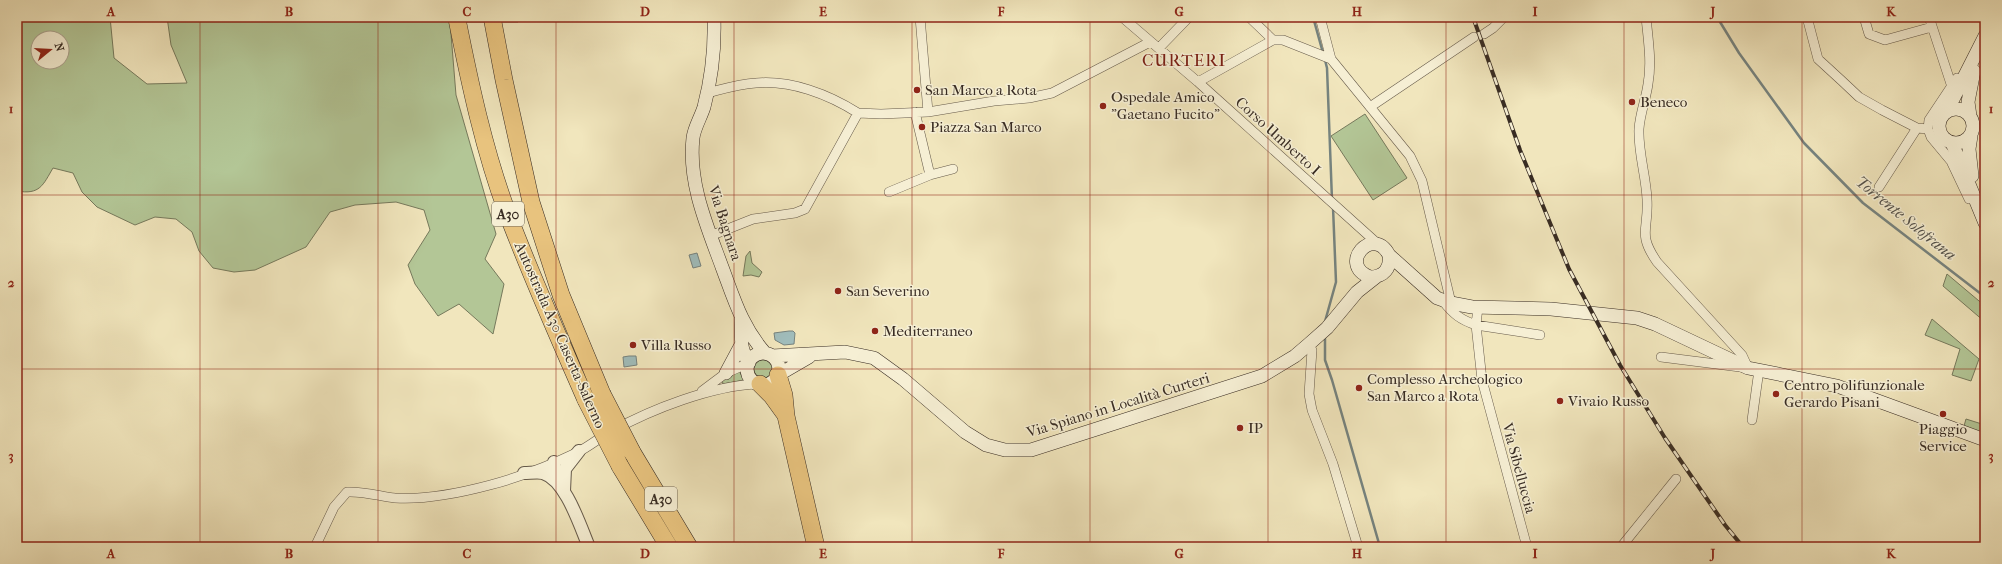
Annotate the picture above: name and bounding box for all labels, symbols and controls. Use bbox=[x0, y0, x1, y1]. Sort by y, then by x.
text: A bbox=[106, 4, 116, 19]
text: B bbox=[285, 4, 294, 19]
text: C bbox=[463, 4, 472, 19]
text: D bbox=[640, 4, 650, 19]
text: E bbox=[819, 4, 827, 19]
text: F bbox=[997, 4, 1005, 19]
text: G bbox=[1174, 4, 1184, 19]
text: H bbox=[1352, 4, 1363, 19]
text: I bbox=[1532, 4, 1538, 19]
text: J bbox=[1709, 4, 1716, 20]
text: K bbox=[1886, 4, 1897, 19]
north arrow bbox=[30, 30, 70, 70]
text: N bbox=[52, 41, 67, 54]
district label: CURTERI bbox=[1142, 50, 1226, 70]
place label: San Marco a Rota bbox=[925, 81, 1038, 99]
marker: San Marco a Rota bbox=[912, 85, 922, 95]
place label: Ospedale Amico "Gaetano Fucito" bbox=[1111, 88, 1220, 123]
street label: Corso Umberto I bbox=[1232, 93, 1324, 179]
place label: Beneco bbox=[1640, 93, 1688, 111]
marker: Beneco bbox=[1627, 97, 1637, 107]
text: 1 bbox=[9, 101, 14, 116]
marker: Ospedale Amico "Gaetano Fucito" bbox=[1098, 101, 1108, 111]
text: 1 bbox=[1989, 101, 1994, 116]
place label: Piazza San Marco bbox=[930, 118, 1042, 136]
marker: Piazza San Marco bbox=[917, 122, 927, 132]
water label: Torrente Solofrana bbox=[1852, 172, 1960, 264]
street label: Via Bagnara bbox=[704, 182, 746, 264]
road number: A30 bbox=[492, 202, 524, 226]
street label: Autostrada A30 Caserta-Salerno bbox=[510, 238, 610, 431]
text: 2 bbox=[8, 275, 15, 290]
text: 2 bbox=[1988, 275, 1995, 290]
place label: San Severino bbox=[846, 282, 930, 300]
marker: San Severino bbox=[833, 286, 843, 296]
place label: Mediterraneo bbox=[883, 322, 973, 340]
marker: Mediterraneo bbox=[870, 326, 880, 336]
place label: Villa Russo bbox=[640, 336, 712, 354]
marker: Villa Russo bbox=[628, 340, 638, 350]
street label: Via Spiano in Località Curteri bbox=[1023, 368, 1212, 442]
place label: Complesso Archeologico San Marco a Rota bbox=[1367, 370, 1523, 405]
place label: Centro polifunzionale Gerardo Pisani bbox=[1784, 376, 1925, 411]
marker: Complesso Archeologico San Marco a Rota bbox=[1354, 383, 1364, 393]
marker: Centro polifunzionale Gerardo Pisani bbox=[1771, 389, 1781, 399]
place label: Vivaio Russo bbox=[1567, 392, 1650, 410]
marker: Vivaio Russo bbox=[1555, 396, 1565, 406]
marker: Piaggio Service bbox=[1938, 409, 1948, 419]
place label: IP bbox=[1248, 419, 1263, 437]
street label: Via Sibelluccia bbox=[1498, 420, 1540, 516]
place label: Piaggio Service bbox=[1919, 420, 1968, 455]
marker: IP bbox=[1235, 423, 1245, 433]
text: 3 bbox=[8, 448, 14, 464]
text: 3 bbox=[1988, 448, 1994, 464]
road number: A30 bbox=[645, 487, 677, 511]
text: A bbox=[106, 546, 116, 561]
text: B bbox=[285, 546, 294, 561]
text: C bbox=[463, 546, 472, 561]
text: D bbox=[640, 546, 650, 561]
text: E bbox=[819, 546, 827, 561]
text: F bbox=[997, 546, 1005, 561]
text: G bbox=[1174, 546, 1184, 561]
text: H bbox=[1352, 546, 1363, 561]
text: I bbox=[1532, 546, 1538, 561]
text: J bbox=[1709, 546, 1716, 562]
text: K bbox=[1886, 546, 1897, 561]

